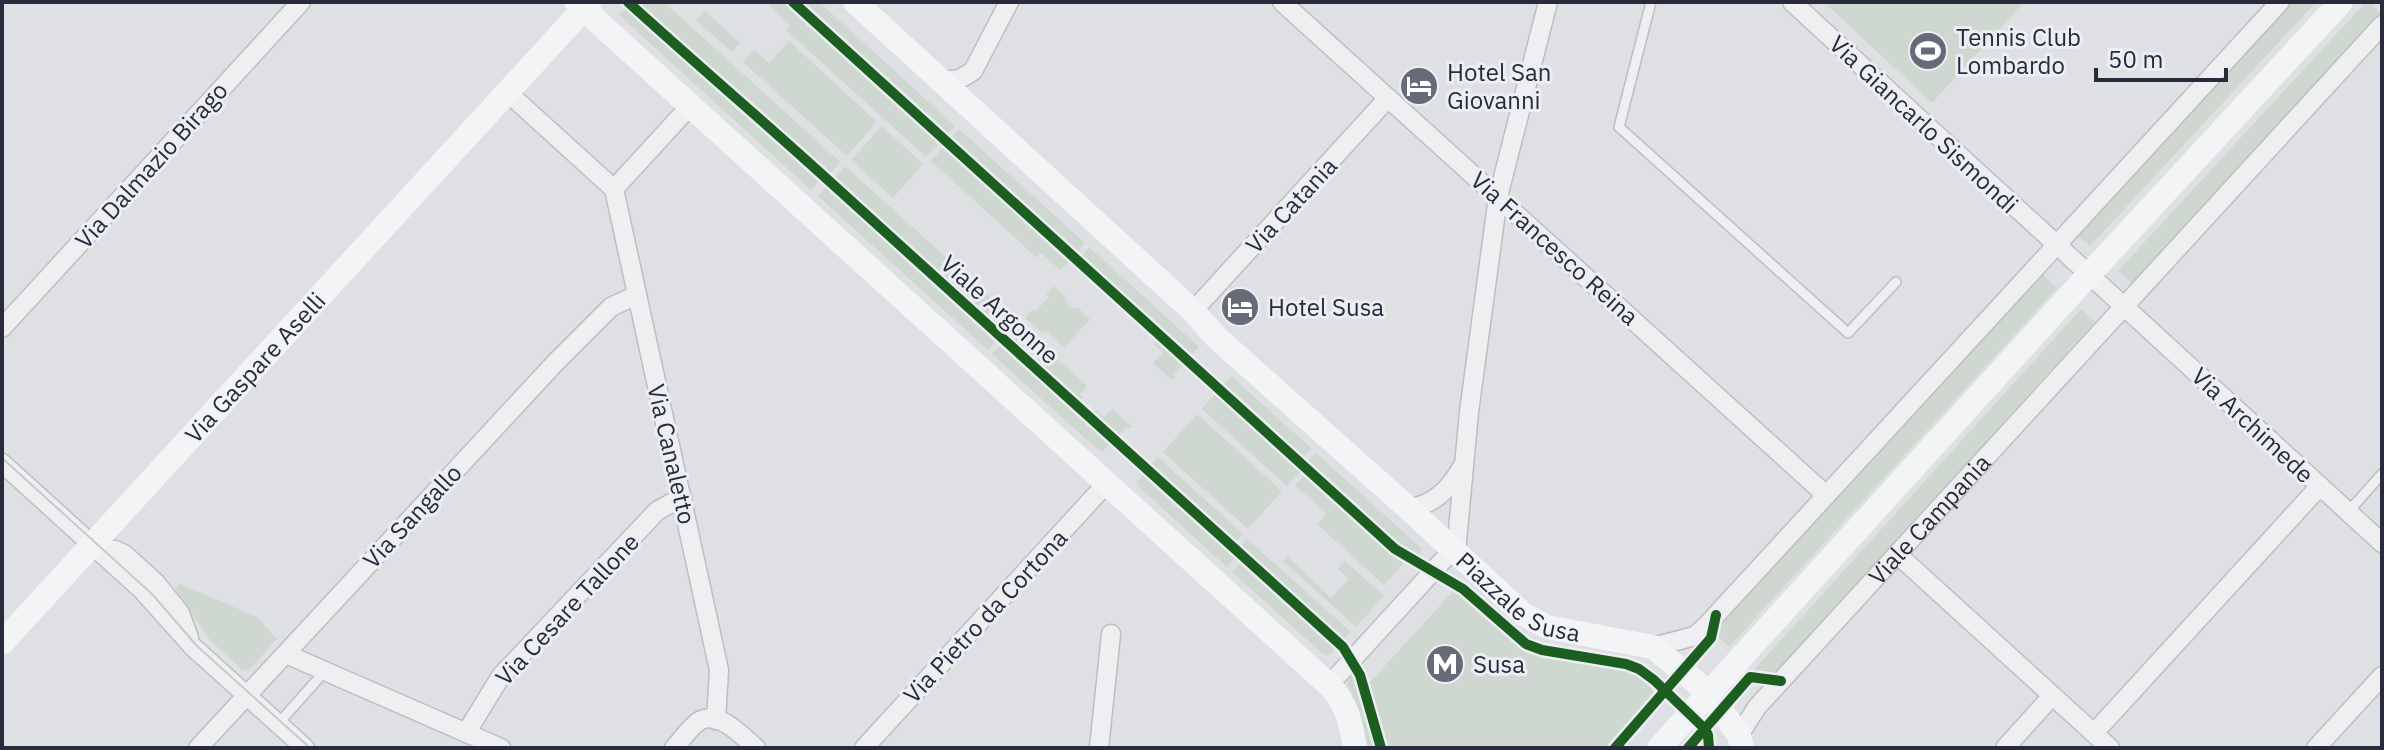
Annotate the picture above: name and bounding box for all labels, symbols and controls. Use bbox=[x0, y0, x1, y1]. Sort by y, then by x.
place label: Tennis Club Lombardo bbox=[1956, 21, 2081, 81]
street label: Via Giancarlo Sismondi bbox=[1823, 28, 2025, 220]
sports icon: Tennis Club Lombardo bbox=[1907, 30, 1949, 72]
scale bar bbox=[2096, 32, 2226, 82]
text: 50 m bbox=[2108, 43, 2163, 75]
place label: Hotel San Giovanni bbox=[1447, 56, 1552, 116]
hotel icon: Hotel San Giovanni bbox=[1398, 65, 1440, 107]
street label: Via Dalmazio Birago bbox=[68, 75, 234, 255]
street label: Via Catania bbox=[1238, 150, 1344, 260]
street label: Via Francesco Reina bbox=[1464, 164, 1646, 332]
street label: Viale Argonne bbox=[934, 247, 1066, 371]
street label: Via Gaspare Aselli bbox=[177, 285, 332, 450]
hotel icon: Hotel Susa bbox=[1219, 286, 1261, 328]
place label: Hotel Susa bbox=[1268, 291, 1384, 323]
street label: Via Archimede bbox=[2185, 360, 2321, 490]
street label: Via Canaletto bbox=[640, 381, 704, 527]
street label: Viale Campania bbox=[1861, 447, 1997, 591]
street label: Via Sangallo bbox=[356, 457, 468, 575]
street label: Via Pietro da Cortona bbox=[896, 522, 1074, 710]
street label: Via Cesare Tallone bbox=[488, 526, 646, 692]
street label: Piazzale Susa bbox=[1450, 545, 1583, 649]
metro station icon: Susa bbox=[1424, 643, 1466, 685]
place label: Susa bbox=[1473, 648, 1525, 680]

